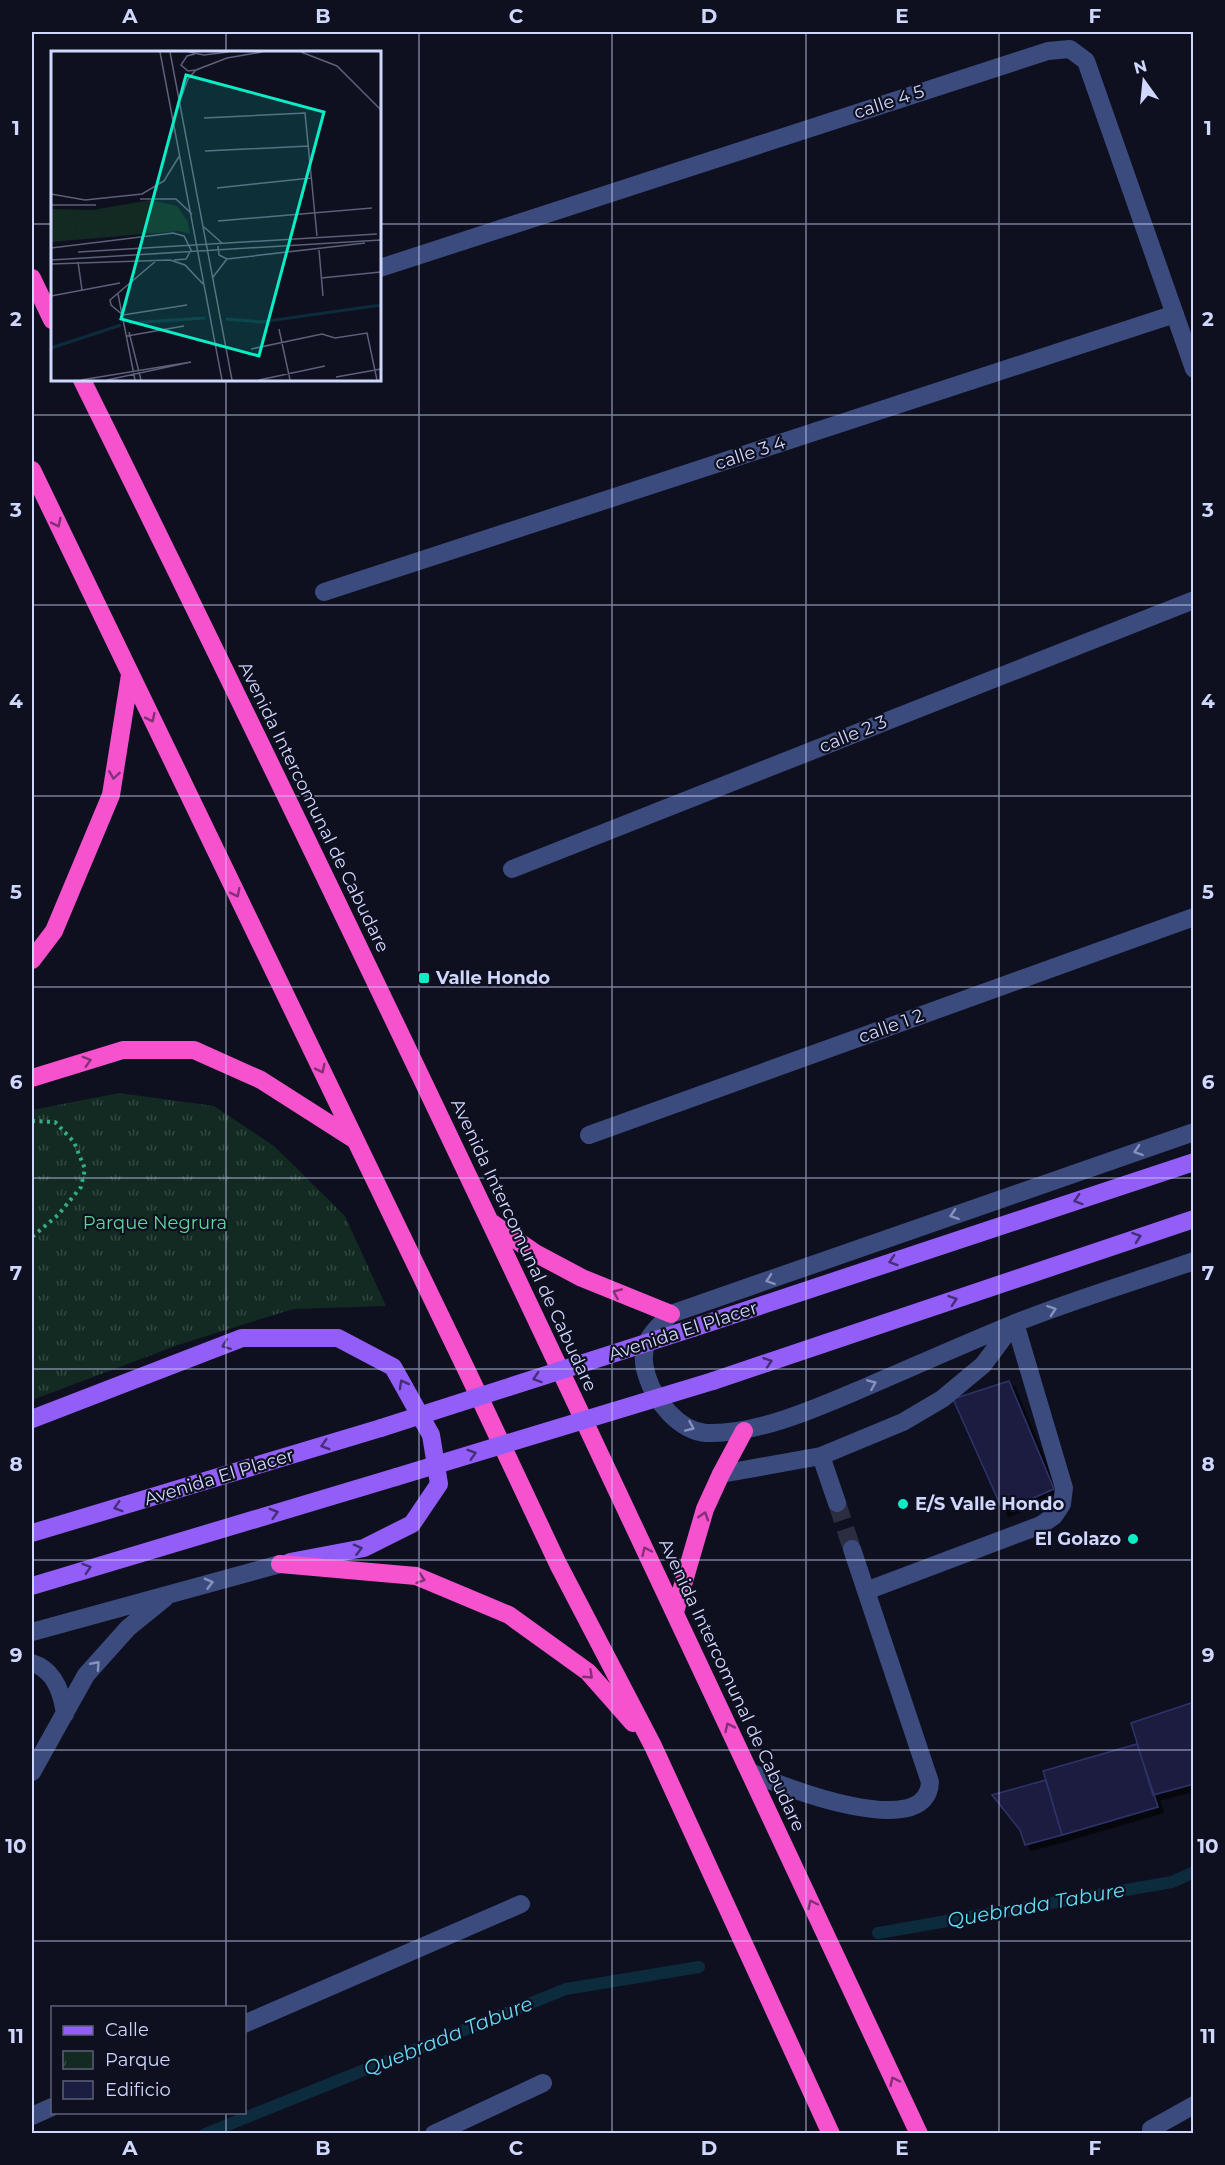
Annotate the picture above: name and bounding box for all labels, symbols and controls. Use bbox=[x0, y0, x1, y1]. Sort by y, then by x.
text: A bbox=[121, 4, 138, 28]
text: B bbox=[315, 4, 331, 28]
text: C bbox=[509, 4, 524, 28]
text: D bbox=[701, 4, 717, 28]
text: E bbox=[895, 4, 909, 28]
text: F bbox=[1089, 4, 1102, 28]
inset map bbox=[51, 51, 381, 381]
north arrow bbox=[1114, 51, 1174, 111]
text: N bbox=[1132, 56, 1149, 78]
street label: calle 4 5 bbox=[851, 80, 927, 124]
text: 1 bbox=[12, 116, 20, 140]
text: 1 bbox=[1204, 116, 1212, 140]
text: 2 bbox=[10, 307, 22, 331]
text: 2 bbox=[1202, 307, 1214, 331]
street label: calle 3 4 bbox=[712, 431, 788, 475]
text: 3 bbox=[9, 498, 22, 522]
text: 3 bbox=[1201, 498, 1214, 522]
one-way arrow bbox=[49, 517, 61, 528]
street label: Avenida Intercomunal de Cabudare bbox=[234, 658, 394, 956]
text: 4 bbox=[9, 689, 23, 713]
text: 4 bbox=[1201, 689, 1215, 713]
street label: calle 2 3 bbox=[816, 710, 890, 758]
one-way arrow bbox=[143, 711, 155, 722]
one-way arrow bbox=[109, 770, 121, 779]
text: 5 bbox=[10, 880, 22, 904]
text: 5 bbox=[1202, 880, 1214, 904]
one-way arrow bbox=[228, 887, 240, 898]
place label: Valle Hondo bbox=[435, 967, 550, 989]
marker: Valle Hondo bbox=[417, 971, 431, 985]
street label: calle 1 2 bbox=[856, 1004, 926, 1048]
one-way arrow bbox=[81, 1056, 92, 1068]
one-way arrow bbox=[314, 1062, 325, 1073]
text: 6 bbox=[10, 1070, 23, 1094]
text: 6 bbox=[1202, 1070, 1215, 1094]
street label: Avenida Intercomunal de Cabudare bbox=[446, 1095, 602, 1395]
one-way arrow bbox=[1133, 1143, 1144, 1156]
one-way arrow bbox=[1073, 1193, 1084, 1205]
one-way arrow bbox=[949, 1208, 960, 1221]
park label: Parque Negrura bbox=[83, 1212, 227, 1234]
one-way arrow bbox=[1131, 1232, 1142, 1245]
one-way arrow bbox=[888, 1254, 899, 1267]
text: 7 bbox=[10, 1261, 22, 1285]
text: 7 bbox=[1202, 1261, 1214, 1285]
one-way arrow bbox=[765, 1272, 776, 1285]
one-way arrow bbox=[612, 1289, 623, 1301]
one-way arrow bbox=[947, 1295, 958, 1307]
street label: Avenida El Placer bbox=[606, 1297, 760, 1365]
one-way arrow bbox=[1046, 1305, 1057, 1318]
one-way arrow bbox=[221, 1337, 232, 1350]
one-way arrow bbox=[762, 1357, 773, 1370]
one-way arrow bbox=[532, 1370, 543, 1383]
one-way arrow bbox=[865, 1379, 876, 1391]
one-way arrow bbox=[399, 1380, 410, 1390]
one-way arrow bbox=[684, 1420, 695, 1432]
one-way arrow bbox=[320, 1438, 331, 1450]
street label: Avenida El Placer bbox=[141, 1444, 297, 1510]
one-way arrow bbox=[466, 1449, 477, 1461]
text: 8 bbox=[9, 1452, 23, 1476]
text: 8 bbox=[1201, 1452, 1215, 1476]
place label: E/S Valle Hondo bbox=[915, 1493, 1064, 1515]
marker: E/S Valle Hondo bbox=[896, 1497, 910, 1511]
one-way arrow bbox=[113, 1500, 124, 1512]
one-way arrow bbox=[268, 1508, 279, 1520]
one-way arrow bbox=[696, 1511, 709, 1522]
place label: El Golazo bbox=[1035, 1528, 1121, 1550]
marker: El Golazo bbox=[1126, 1532, 1140, 1546]
street label: Avenida Intercomunal de Cabudare bbox=[654, 1535, 810, 1835]
one-way arrow bbox=[352, 1543, 362, 1556]
one-way arrow bbox=[642, 1546, 654, 1557]
one-way arrow bbox=[81, 1563, 92, 1575]
one-way arrow bbox=[415, 1571, 426, 1584]
one-way arrow bbox=[204, 1577, 214, 1590]
text: 9 bbox=[10, 1643, 22, 1667]
text: 9 bbox=[1202, 1643, 1214, 1667]
one-way arrow bbox=[89, 1661, 100, 1672]
one-way arrow bbox=[581, 1667, 592, 1678]
one-way arrow bbox=[725, 1723, 737, 1734]
text: 10 bbox=[5, 1834, 27, 1858]
text: 10 bbox=[1197, 1834, 1219, 1858]
water label: Quebrada Tabure bbox=[945, 1878, 1127, 1932]
one-way arrow bbox=[807, 1899, 819, 1910]
water label: Quebrada Tabure bbox=[360, 1991, 536, 2081]
legend bbox=[51, 2006, 246, 2114]
text: Calle bbox=[105, 2019, 149, 2041]
text: 11 bbox=[8, 2024, 24, 2048]
text: 11 bbox=[1200, 2024, 1216, 2048]
text: Parque bbox=[105, 2049, 171, 2071]
one-way arrow bbox=[890, 2076, 902, 2087]
text: Edificio bbox=[105, 2079, 171, 2101]
text: A bbox=[121, 2136, 138, 2160]
text: B bbox=[315, 2136, 331, 2160]
text: C bbox=[509, 2136, 524, 2160]
text: D bbox=[701, 2136, 717, 2160]
text: E bbox=[895, 2136, 909, 2160]
text: F bbox=[1089, 2136, 1102, 2160]

